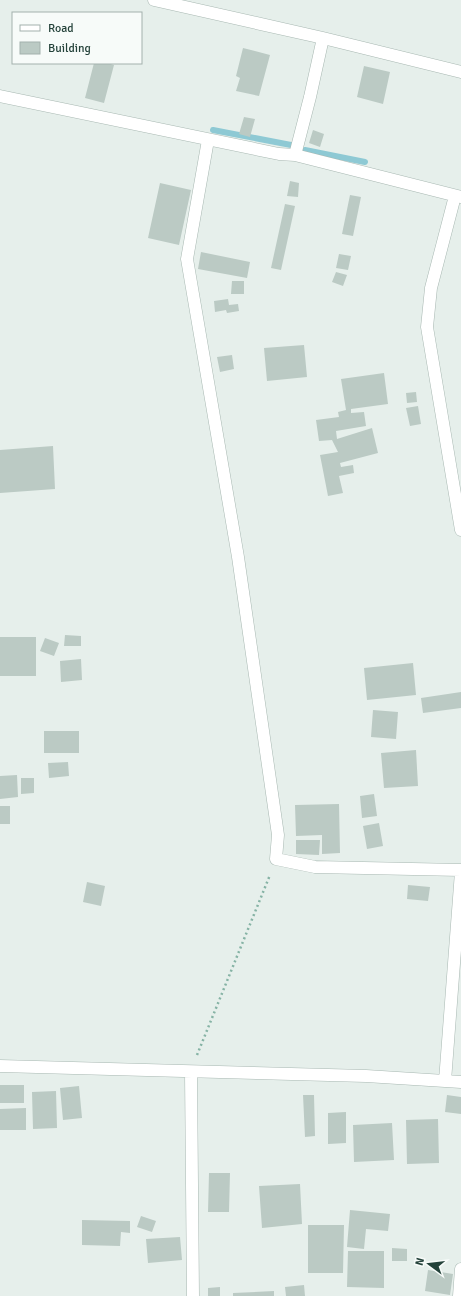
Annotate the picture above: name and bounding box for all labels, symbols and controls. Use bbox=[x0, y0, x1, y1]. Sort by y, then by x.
legend bbox=[12, 12, 142, 64]
text: Road bbox=[48, 21, 74, 36]
text: Building bbox=[48, 41, 91, 56]
north arrow bbox=[409, 1244, 449, 1284]
text: N bbox=[413, 1256, 427, 1267]

